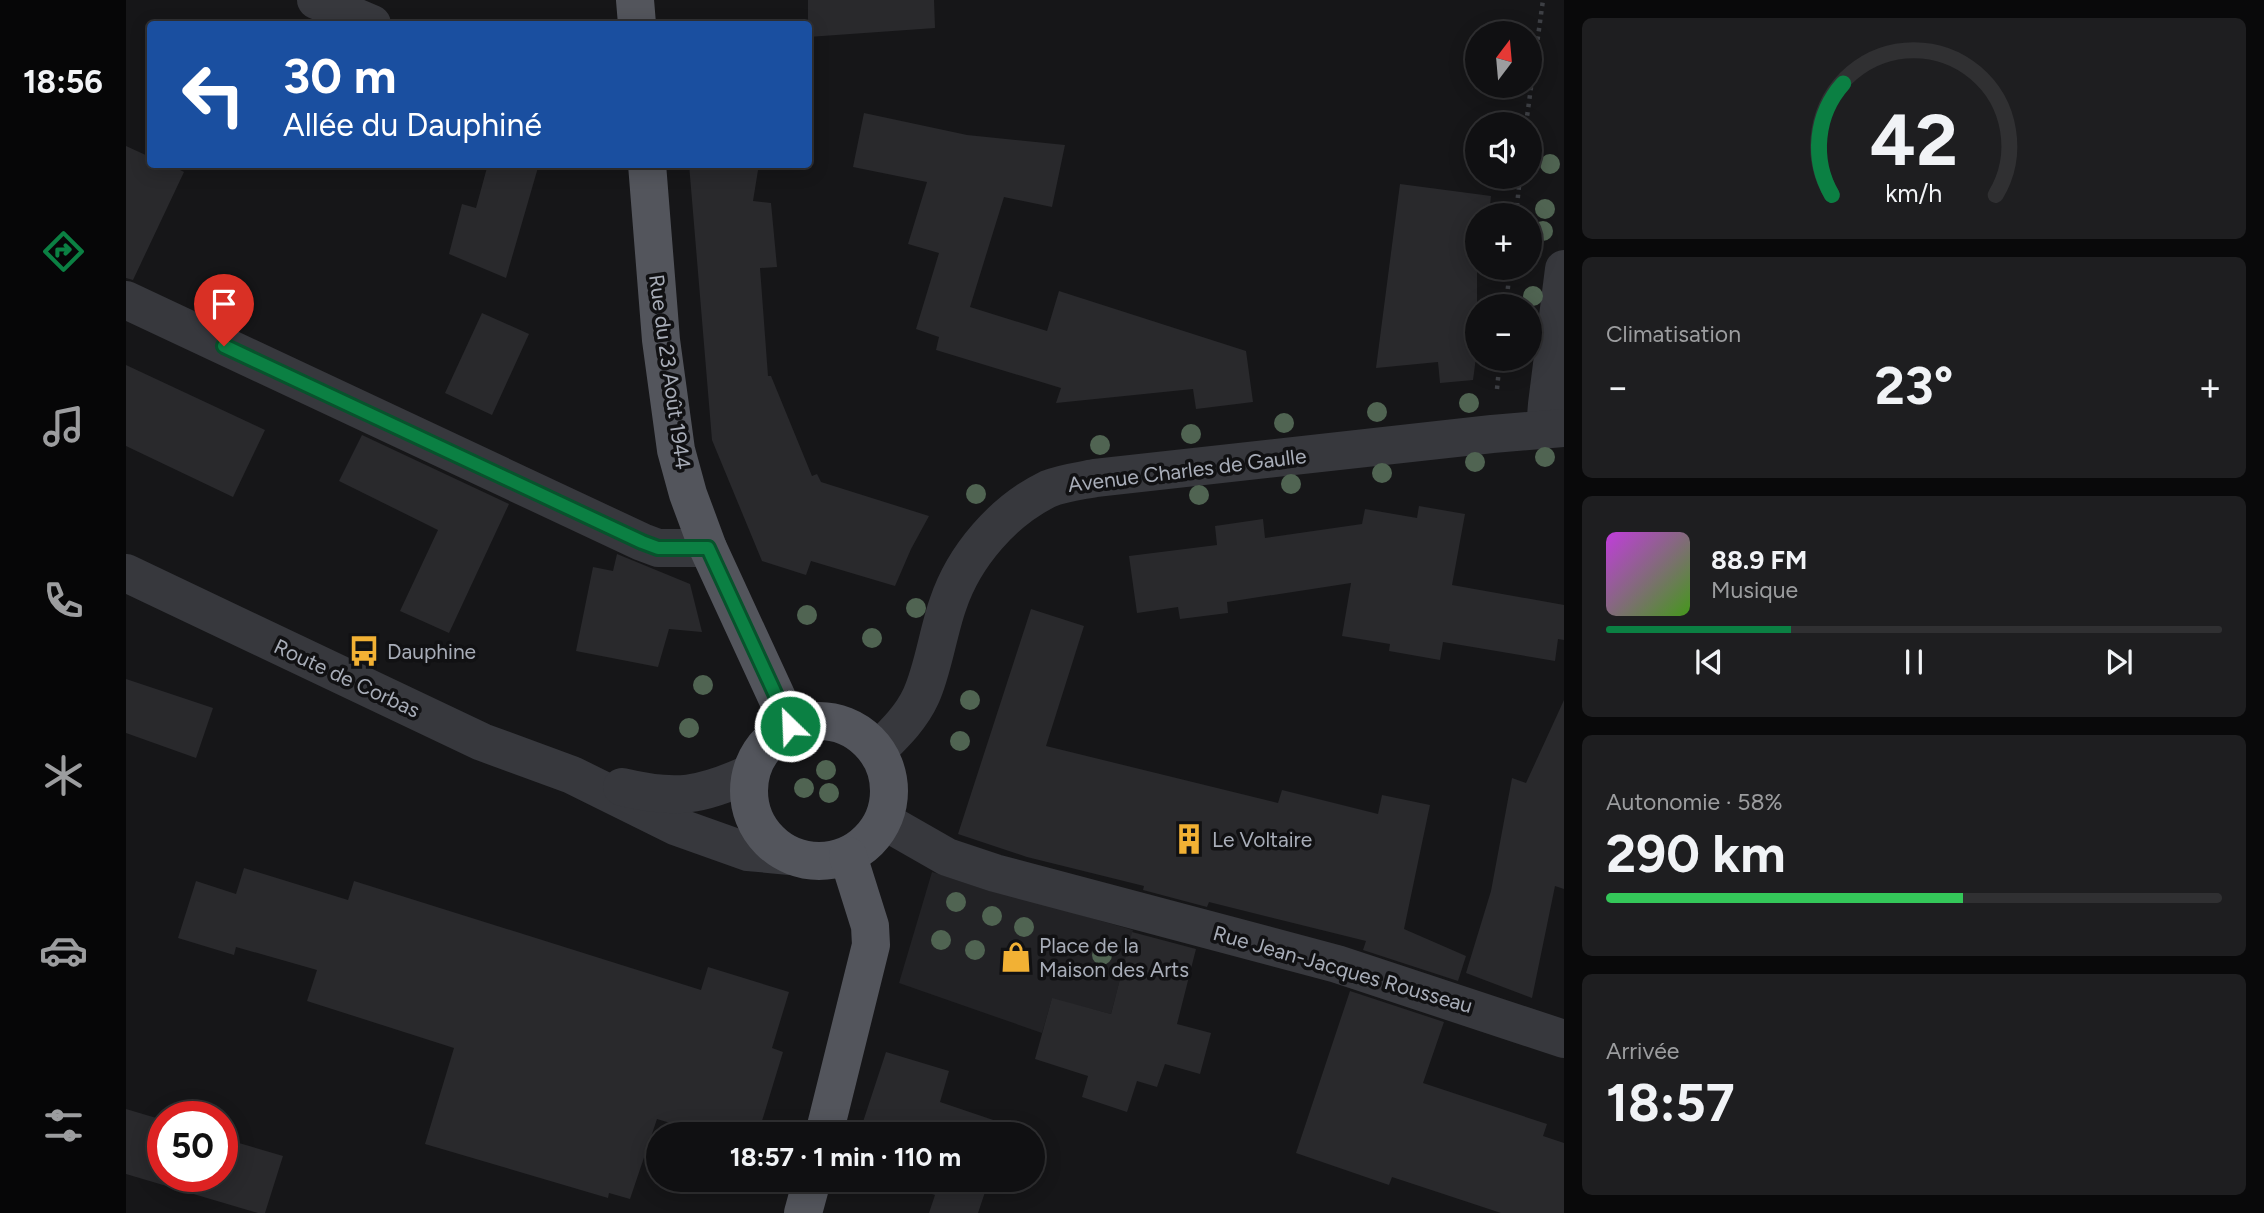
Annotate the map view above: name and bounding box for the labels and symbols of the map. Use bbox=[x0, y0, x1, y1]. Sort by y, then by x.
north arrow bbox=[1465, 21, 1542, 98]
street label: Rue du 23 Août 1944 bbox=[644, 273, 696, 471]
pin bbox=[194, 274, 254, 346]
street label: Avenue Charles de Gaulle bbox=[1066, 443, 1308, 497]
street label: Route de Corbas bbox=[270, 633, 424, 723]
bus stop icon: Dauphine bbox=[347, 634, 381, 668]
place label: Dauphine bbox=[387, 639, 476, 664]
position arrow bbox=[753, 689, 827, 763]
building icon: Le Voltaire bbox=[1172, 822, 1206, 856]
place label: Le Voltaire bbox=[1212, 827, 1312, 852]
street label: Rue Jean-Jacques Rousseau bbox=[1210, 920, 1476, 1018]
place label: Place de la Maison des Arts bbox=[1039, 933, 1189, 982]
shop icon: Place de la Maison des Arts bbox=[999, 940, 1033, 974]
speed limit sign: 50 bbox=[147, 1101, 238, 1192]

